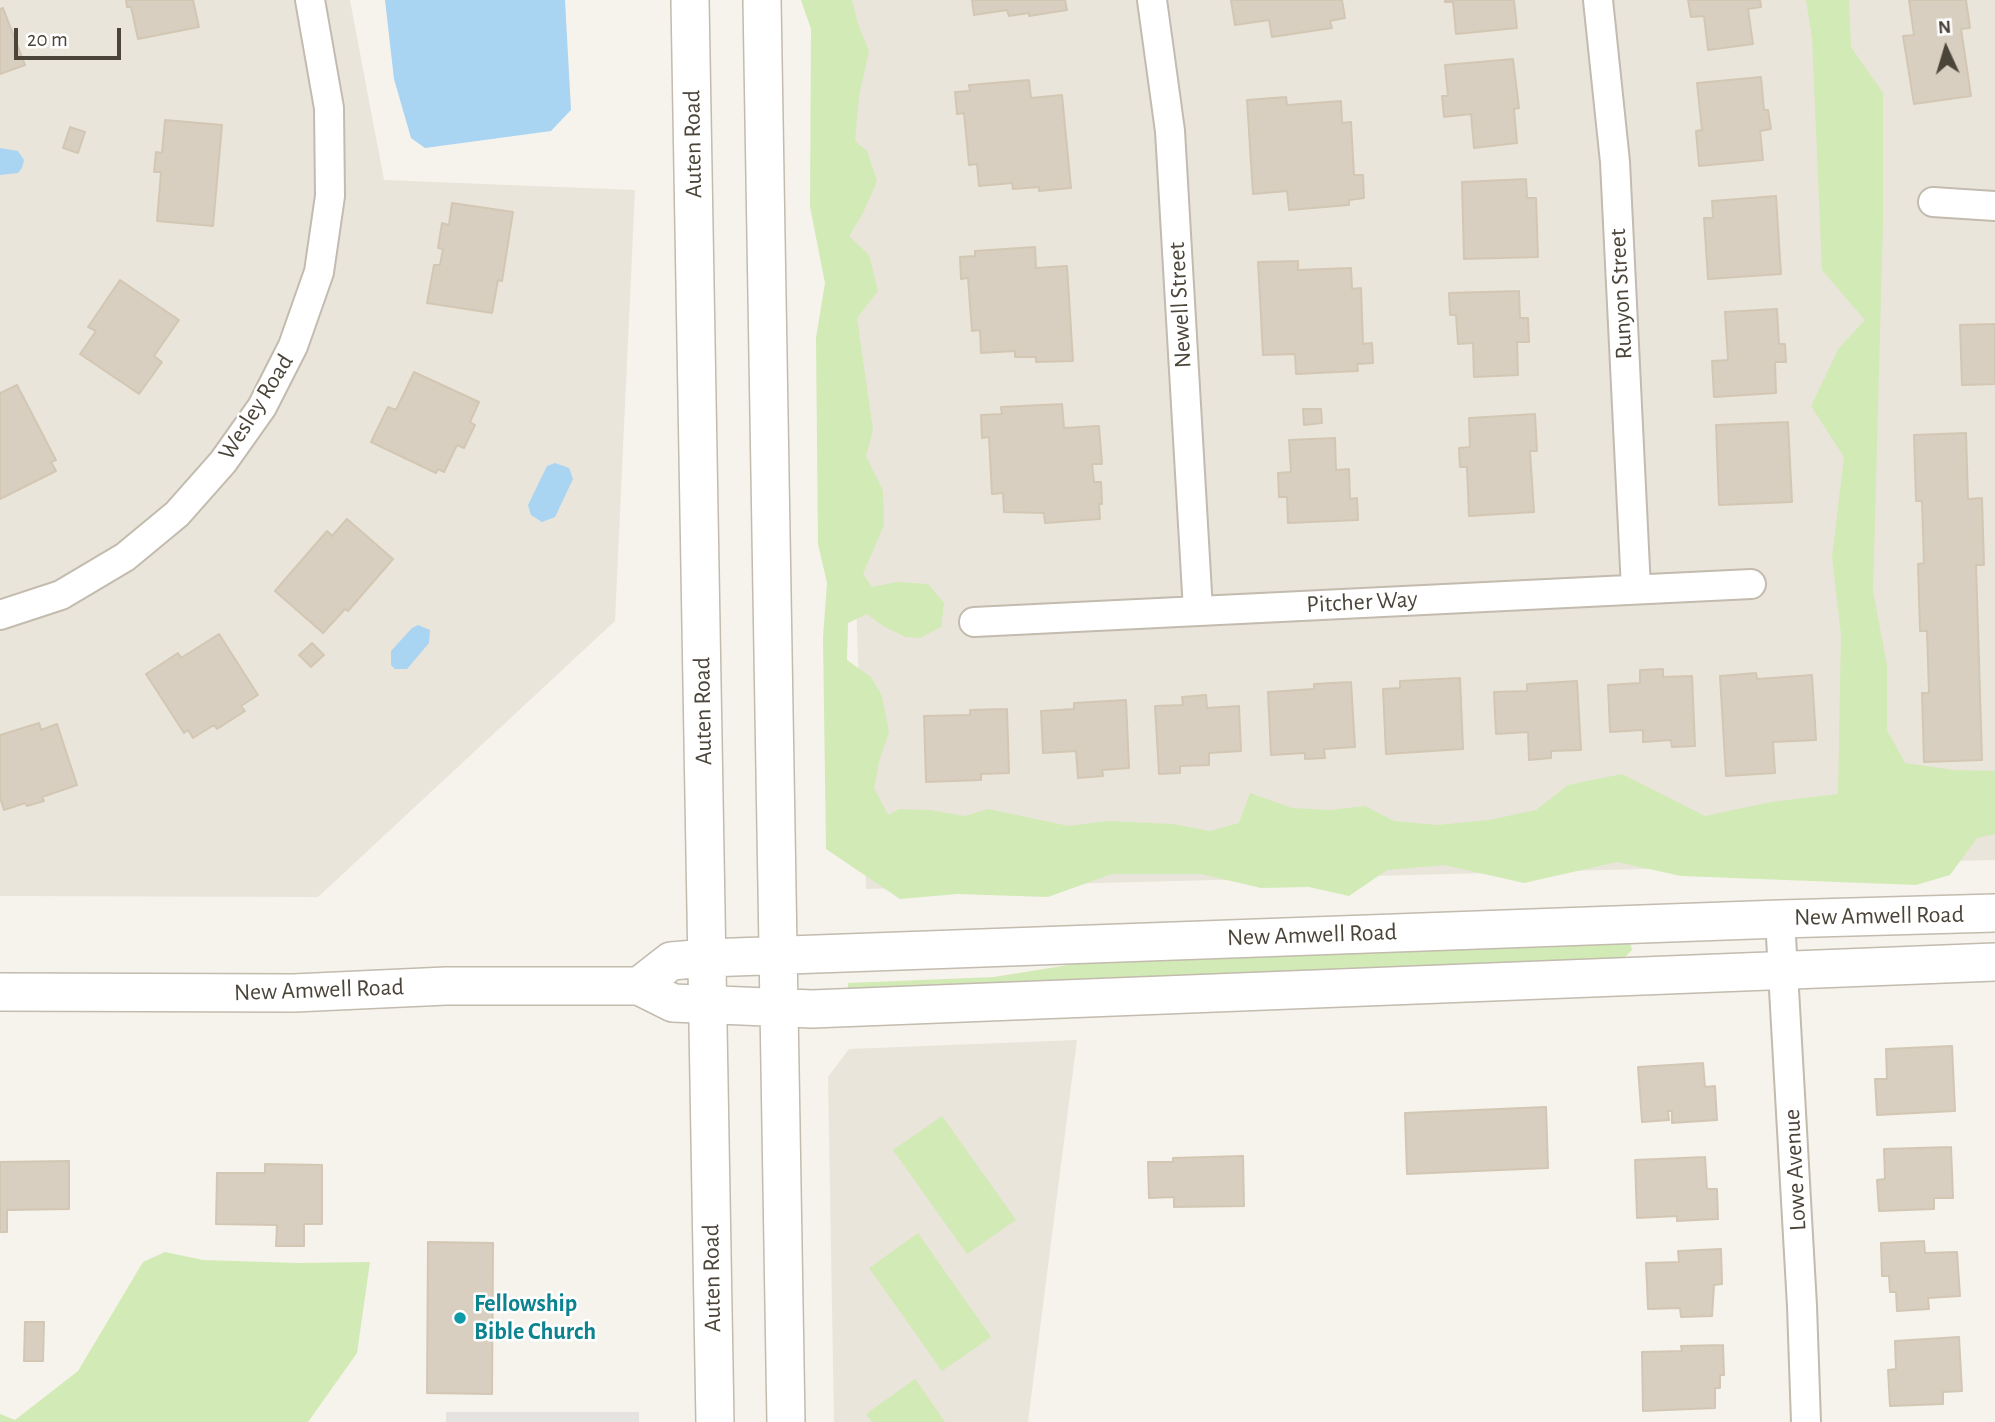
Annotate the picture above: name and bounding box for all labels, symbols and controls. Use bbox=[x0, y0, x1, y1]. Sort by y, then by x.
scale bar bbox=[18, 14, 124, 58]
north arrow bbox=[1911, 14, 1981, 84]
text: N bbox=[1937, 18, 1952, 37]
text: 20 m bbox=[27, 29, 68, 50]
street label: Auten Road bbox=[678, 90, 708, 198]
street label: Runyon Street bbox=[1603, 228, 1639, 360]
street label: Newell Street bbox=[1162, 241, 1198, 369]
street label: Wesley Road bbox=[212, 349, 300, 465]
street label: Pitcher Way bbox=[1306, 585, 1418, 619]
street label: Auten Road bbox=[688, 657, 718, 765]
street label: New Amwell Road bbox=[1794, 900, 1964, 932]
street label: New Amwell Road bbox=[1227, 918, 1397, 952]
street label: New Amwell Road bbox=[234, 973, 404, 1007]
street label: Lowe Avenue bbox=[1777, 1108, 1813, 1232]
street label: Auten Road bbox=[697, 1224, 727, 1332]
place label: Fellowship Bible Church bbox=[474, 1290, 596, 1346]
marker: Fellowship Bible Church bbox=[452, 1310, 468, 1326]

